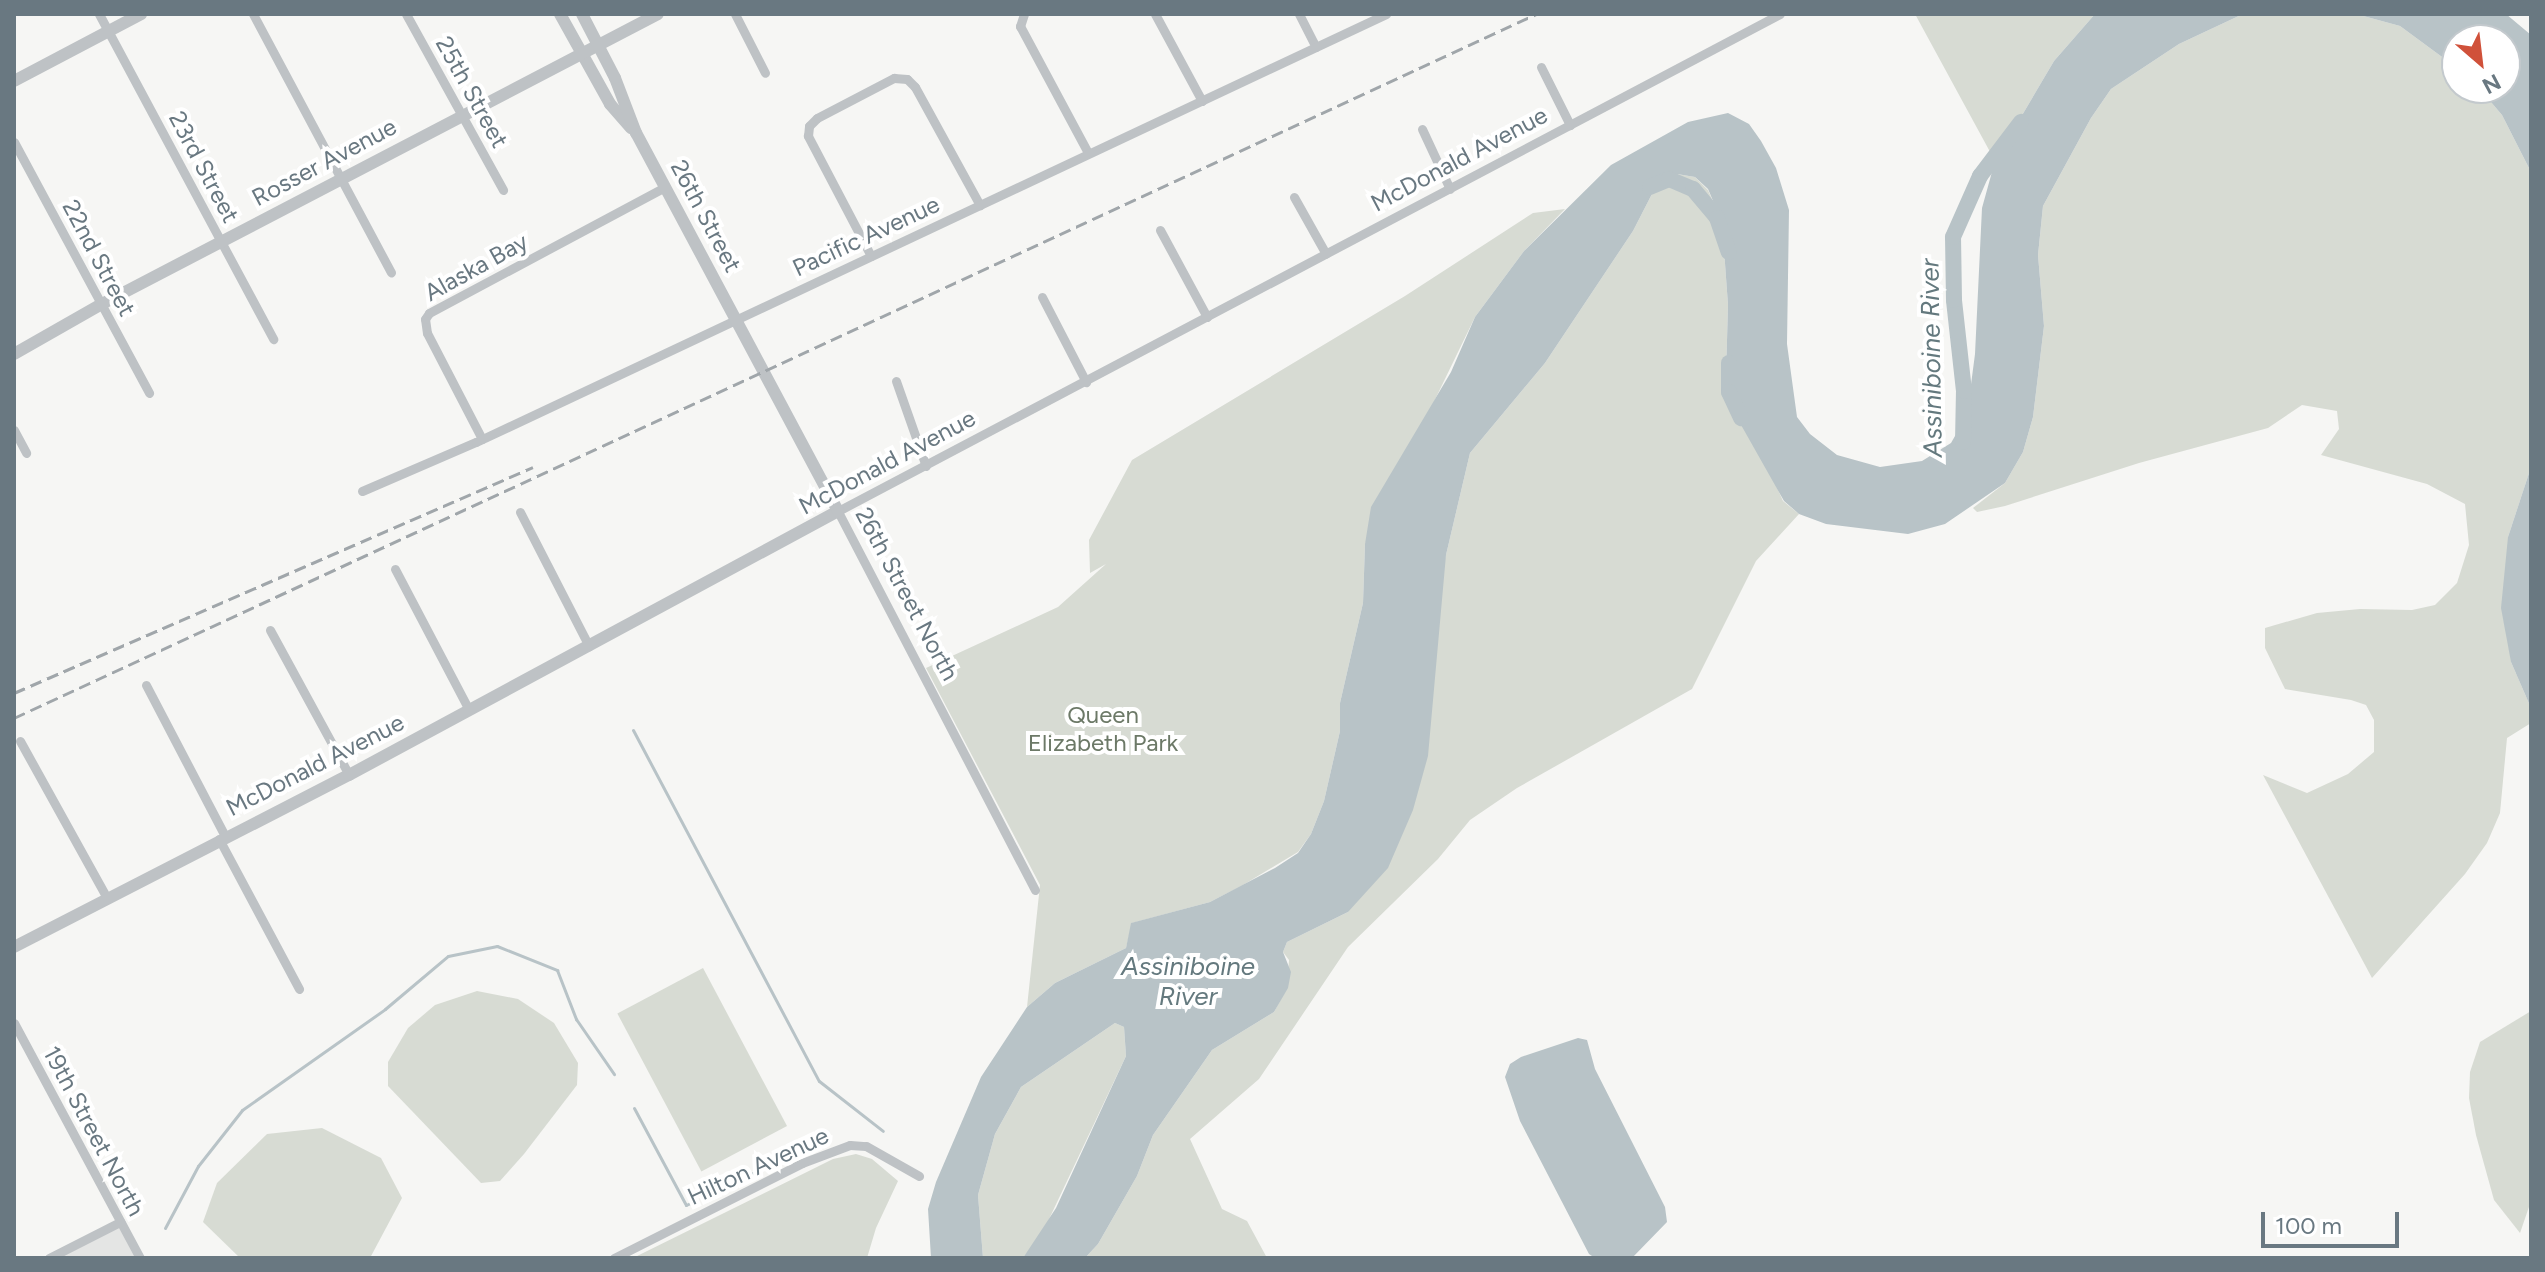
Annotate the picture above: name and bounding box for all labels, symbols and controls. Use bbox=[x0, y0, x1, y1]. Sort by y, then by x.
north arrow bbox=[2441, 24, 2521, 104]
street label: 25th Street bbox=[430, 31, 514, 153]
text: N bbox=[2478, 68, 2505, 100]
street label: McDonald Avenue bbox=[1366, 100, 1552, 218]
street label: 23rd Street bbox=[163, 106, 245, 228]
street label: Rosser Avenue bbox=[247, 112, 401, 212]
street label: 26th Street bbox=[665, 155, 747, 277]
street label: Pacific Avenue bbox=[788, 189, 944, 283]
street label: 22nd Street bbox=[56, 195, 142, 321]
street label: Alaska Bay bbox=[419, 227, 533, 307]
water label: Assiniboine River bbox=[1915, 258, 1949, 458]
street label: McDonald Avenue bbox=[794, 403, 980, 521]
street label: 26th Street North bbox=[849, 503, 965, 685]
park label: Queen Elizabeth Park bbox=[1028, 701, 1178, 757]
street label: McDonald Avenue bbox=[221, 708, 409, 822]
water label: Assiniboine River bbox=[1121, 951, 1255, 1012]
street label: 19th Street North bbox=[37, 1041, 151, 1221]
street label: Hilton Avenue bbox=[683, 1121, 833, 1211]
scale bar bbox=[2265, 1196, 2403, 1246]
text: 100 m bbox=[2275, 1211, 2342, 1240]

